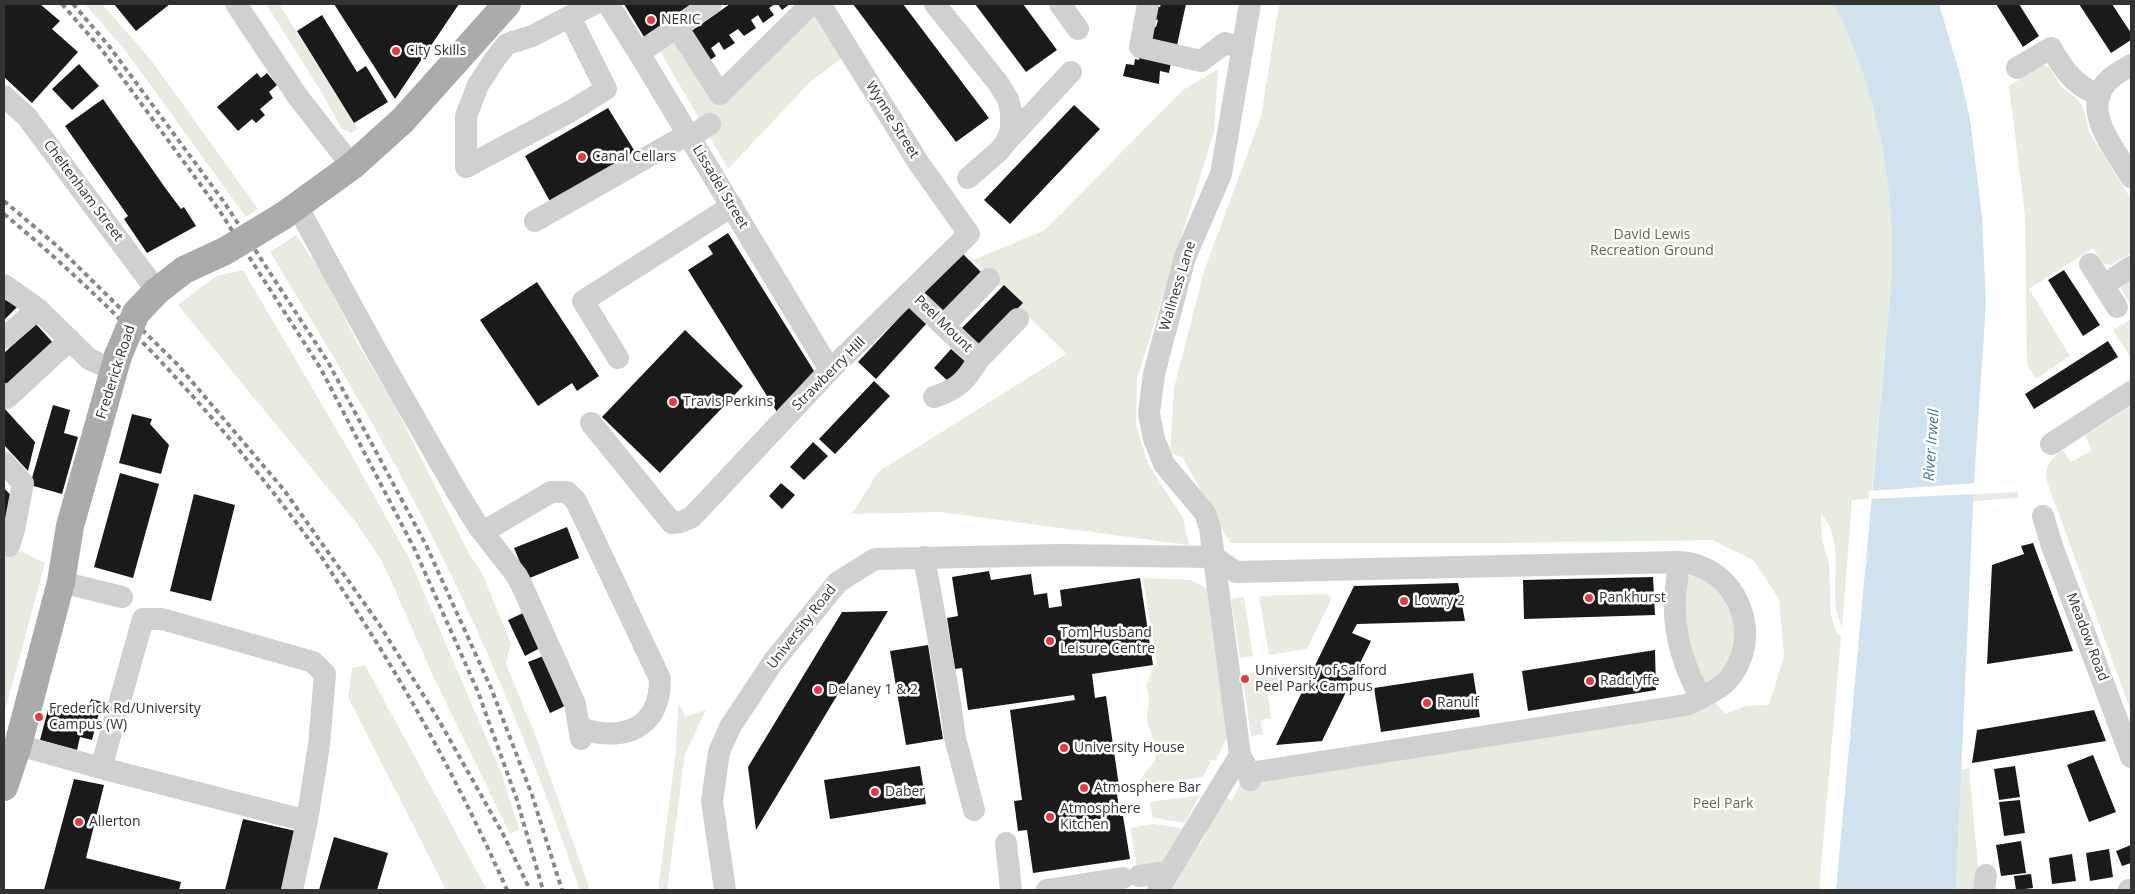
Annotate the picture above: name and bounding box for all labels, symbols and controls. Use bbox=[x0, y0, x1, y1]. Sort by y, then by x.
place label: NERIC bbox=[661, 12, 701, 28]
marker: NERIC bbox=[645, 14, 657, 26]
place label: City Skills bbox=[406, 43, 466, 59]
marker: City Skills bbox=[390, 45, 402, 57]
street label: Wynne Street bbox=[862, 78, 922, 162]
street label: Cheltenham Street bbox=[39, 137, 127, 245]
street label: Lissadel Street bbox=[688, 142, 752, 232]
place label: Canal Cellars bbox=[592, 149, 676, 165]
marker: Canal Cellars bbox=[576, 151, 588, 163]
park label: David Lewis Recreation Ground bbox=[1590, 227, 1714, 260]
street label: Wallness Lane bbox=[1156, 239, 1200, 333]
street label: Peel Mount bbox=[910, 292, 976, 356]
street label: Frederick Road bbox=[93, 323, 139, 421]
street label: Strawberry Hill bbox=[789, 334, 869, 414]
place label: Travis Perkins bbox=[683, 394, 773, 410]
marker: Travis Perkins bbox=[667, 396, 679, 408]
water label: River Irwell bbox=[1920, 408, 1944, 482]
street label: University Road bbox=[764, 582, 840, 672]
place label: Pankhurst bbox=[1599, 590, 1666, 606]
street label: Meadow Road bbox=[2062, 591, 2112, 683]
marker: Pankhurst bbox=[1583, 592, 1595, 604]
place label: Lowry 2 bbox=[1414, 593, 1465, 609]
marker: Lowry 2 bbox=[1398, 595, 1410, 607]
place label: Tom Husband Leisure Centre bbox=[1060, 625, 1155, 658]
marker: Tom Husband Leisure Centre bbox=[1044, 635, 1056, 647]
place label: University of Salford Peel Park Campus bbox=[1255, 663, 1387, 696]
marker: University of Salford Peel Park Campus bbox=[1239, 673, 1251, 685]
place label: Radclyffe bbox=[1600, 673, 1660, 689]
marker: Radclyffe bbox=[1584, 675, 1596, 687]
place label: Delaney 1 & 2 bbox=[828, 682, 918, 698]
marker: Delaney 1 & 2 bbox=[812, 684, 824, 696]
place label: Ranulf bbox=[1437, 695, 1479, 711]
marker: Ranulf bbox=[1421, 697, 1433, 709]
place label: Frederick Rd/University Campus (W) bbox=[49, 701, 201, 734]
marker: Frederick Rd/University Campus (W) bbox=[33, 711, 45, 723]
place label: University House bbox=[1074, 740, 1185, 756]
marker: University House bbox=[1058, 742, 1070, 754]
place label: Atmosphere Bar bbox=[1094, 780, 1201, 796]
marker: Atmosphere Bar bbox=[1078, 782, 1090, 794]
place label: Daber bbox=[885, 784, 925, 800]
marker: Daber bbox=[869, 786, 881, 798]
park label: Peel Park bbox=[1693, 796, 1753, 812]
place label: Atmosphere Kitchen bbox=[1060, 801, 1140, 834]
marker: Atmosphere Kitchen bbox=[1044, 811, 1056, 823]
place label: Allerton bbox=[89, 814, 141, 830]
marker: Allerton bbox=[73, 816, 85, 828]

